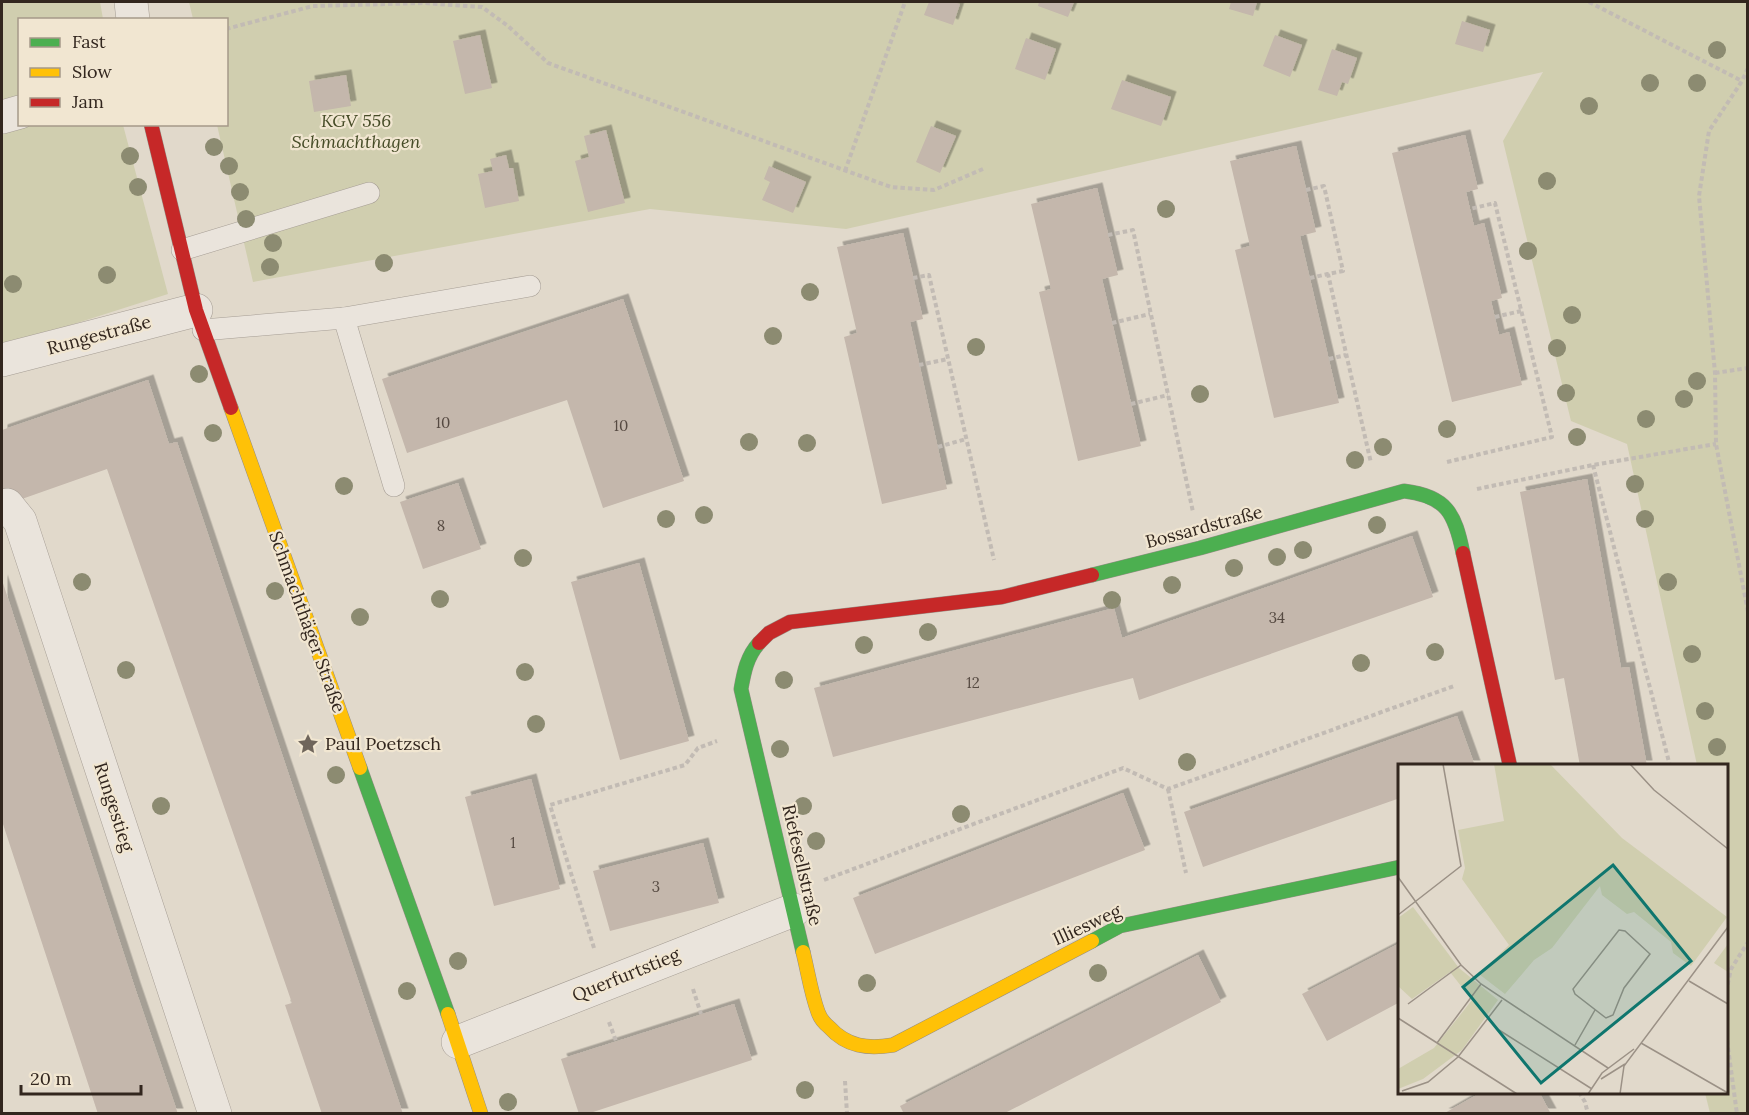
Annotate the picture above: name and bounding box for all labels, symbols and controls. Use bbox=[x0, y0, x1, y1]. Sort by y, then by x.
legend bbox=[18, 18, 228, 126]
text: Fast bbox=[72, 30, 106, 53]
text: Slow bbox=[72, 60, 112, 83]
text: Jam bbox=[71, 90, 104, 113]
park label: KGV 556 Schmachthagen bbox=[291, 109, 421, 153]
street label: Rungestraße bbox=[44, 310, 154, 359]
house number: 10 bbox=[436, 413, 450, 432]
house number: 10 bbox=[614, 416, 628, 435]
street label: Bossardstraße bbox=[1143, 500, 1265, 553]
house number: 8 bbox=[437, 516, 445, 535]
street label: Schmachthäger Straße bbox=[264, 528, 351, 716]
house number: 34 bbox=[1269, 608, 1285, 627]
house number: 12 bbox=[966, 673, 980, 692]
place icon: Paul Poetzsch bbox=[296, 732, 320, 756]
place label: Paul Poetzsch bbox=[325, 732, 441, 755]
street label: Rungestieg bbox=[89, 759, 140, 855]
inset map bbox=[1398, 764, 1728, 1094]
street label: Riefesellstraße bbox=[777, 802, 828, 928]
house number: 1 bbox=[510, 833, 516, 852]
house number: 3 bbox=[652, 877, 660, 896]
street label: Illiesweg bbox=[1049, 898, 1126, 950]
street label: Querfurtstieg bbox=[568, 942, 684, 1007]
scale bar bbox=[21, 1058, 141, 1096]
text: 20 m bbox=[30, 1067, 72, 1090]

